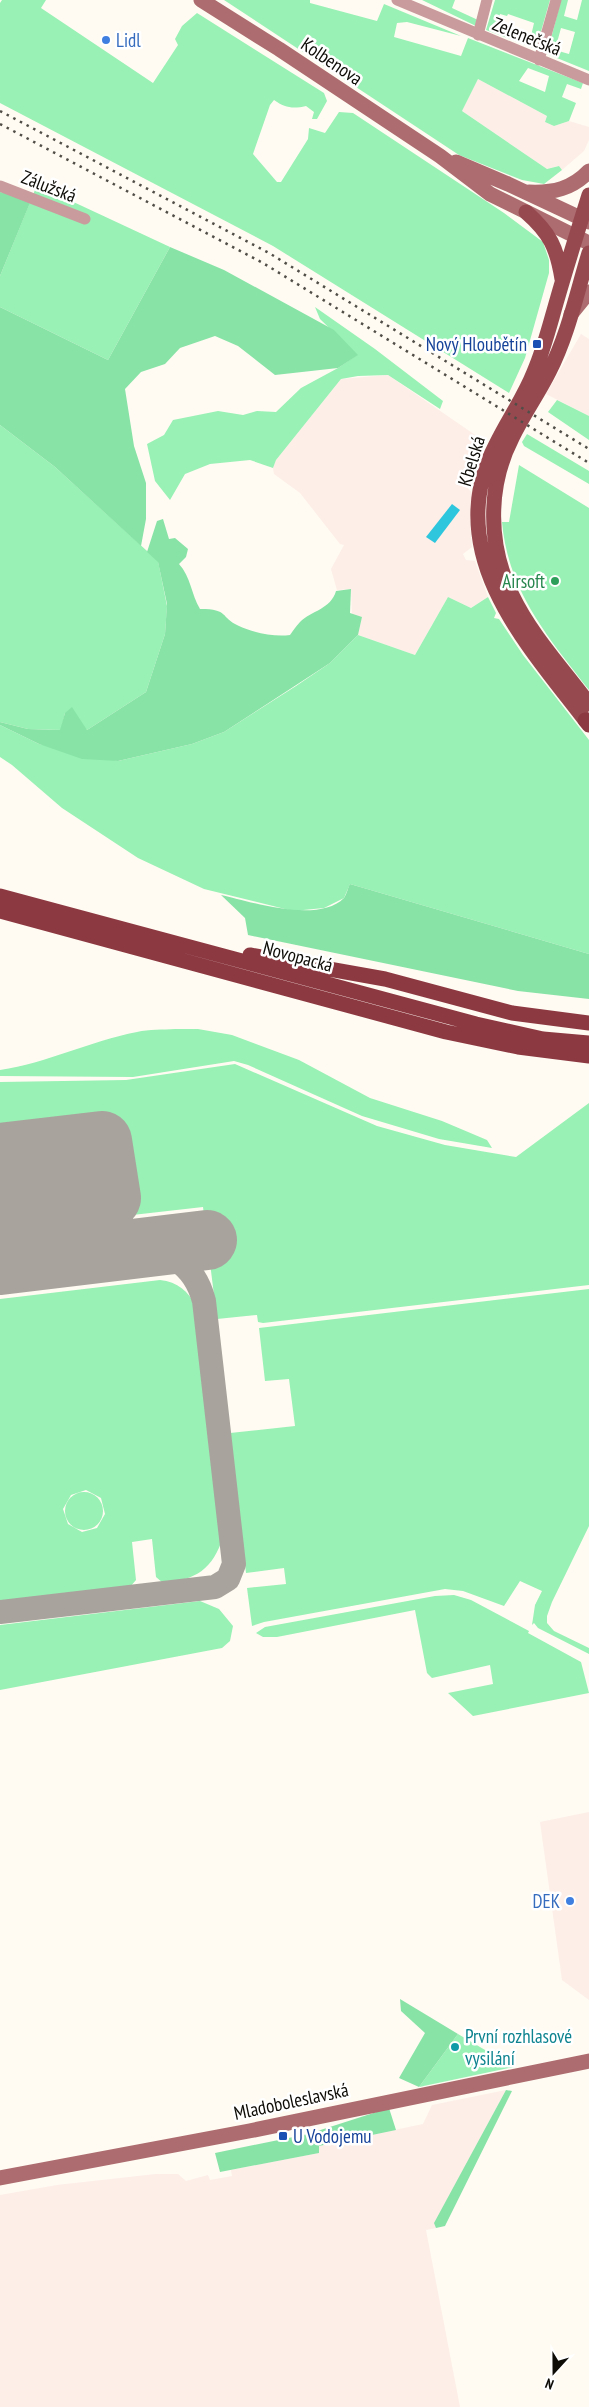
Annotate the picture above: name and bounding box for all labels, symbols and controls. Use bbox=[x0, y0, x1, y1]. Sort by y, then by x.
street label: Zelenečská bbox=[489, 11, 565, 61]
place label: Lidl bbox=[116, 28, 141, 52]
street label: Kolbenova bbox=[297, 32, 367, 90]
marker: Lidl bbox=[100, 34, 112, 46]
street label: Zálužská bbox=[18, 165, 80, 207]
place label: Nový Hloubětín bbox=[426, 332, 527, 356]
marker: Nový Hloubětín bbox=[531, 338, 543, 350]
street label: Kbelská bbox=[452, 433, 490, 489]
place label: Airsoft bbox=[502, 569, 546, 593]
marker: Airsoft bbox=[549, 575, 561, 587]
street label: Novopacká bbox=[260, 935, 336, 977]
place label: DEK bbox=[533, 1889, 560, 1913]
marker: DEK bbox=[564, 1895, 576, 1907]
place label: První rozhlasové vysilání bbox=[465, 2024, 572, 2070]
marker: První rozhlasové vysilání bbox=[449, 2041, 461, 2053]
street label: Mladoboleslavská bbox=[232, 2077, 350, 2125]
place label: U Vodojemu bbox=[293, 2124, 372, 2148]
marker: U Vodojemu bbox=[277, 2130, 289, 2142]
north arrow bbox=[529, 2347, 579, 2397]
text: N bbox=[543, 2374, 556, 2394]

